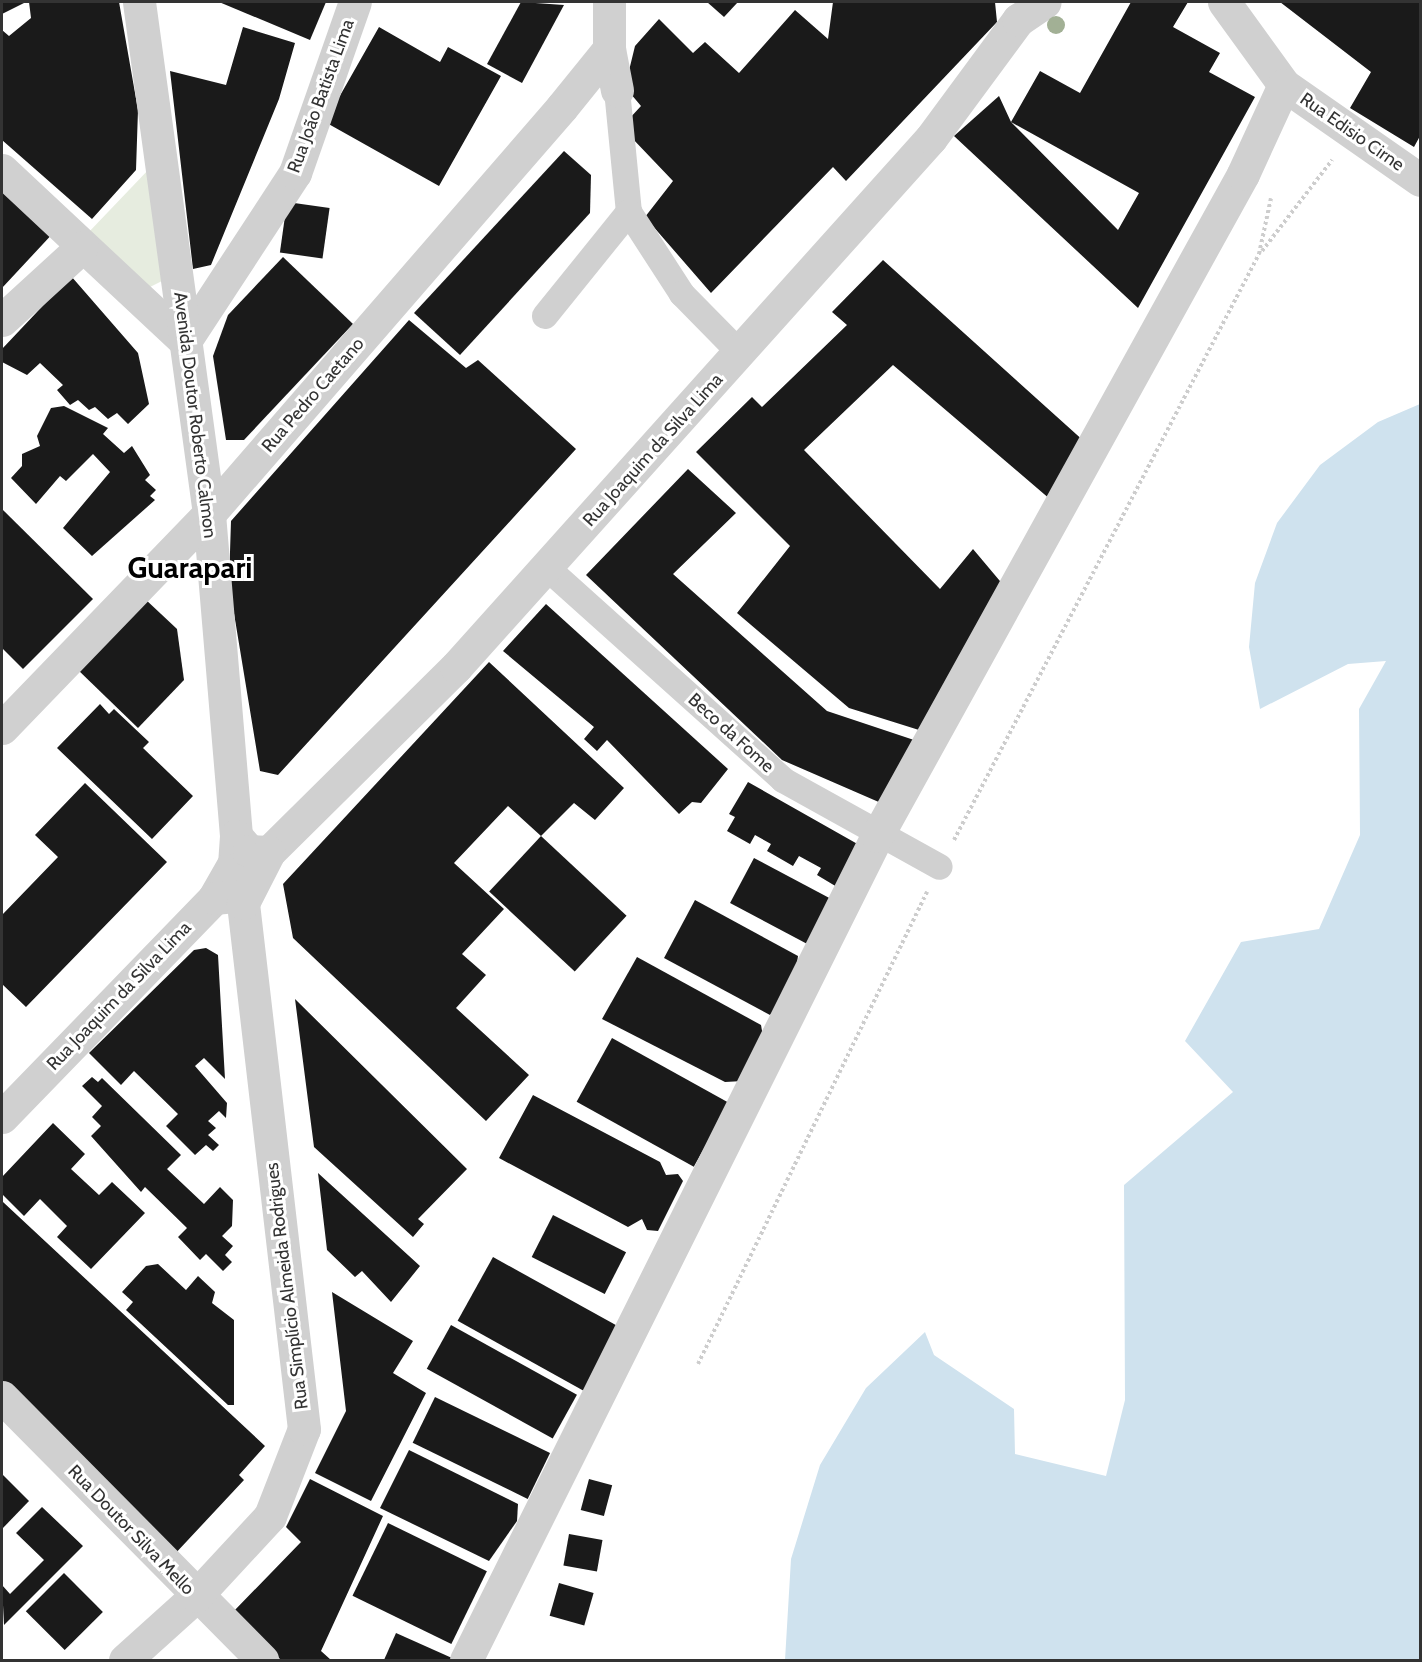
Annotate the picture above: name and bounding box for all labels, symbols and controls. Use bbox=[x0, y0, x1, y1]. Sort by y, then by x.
street label: Rua João Batista Lima bbox=[283, 16, 359, 176]
street label: Rua Edisio Cirne bbox=[1296, 88, 1408, 176]
street label: Avenida Doutor Roberto Calmon bbox=[169, 291, 221, 539]
street label: Rua Pedro Caetano bbox=[257, 333, 369, 457]
street label: Rua Joaquim da Silva Lima bbox=[579, 369, 727, 531]
district label: Guarapari bbox=[127, 550, 253, 586]
street label: Beco da Fome bbox=[684, 689, 778, 777]
street label: Rua Joaquim da Silva Lima bbox=[42, 917, 196, 1075]
street label: Rua Simplício Almeida Rodrigues bbox=[261, 1161, 313, 1411]
street label: Rua Doutor Silva Mello bbox=[63, 1460, 199, 1600]

